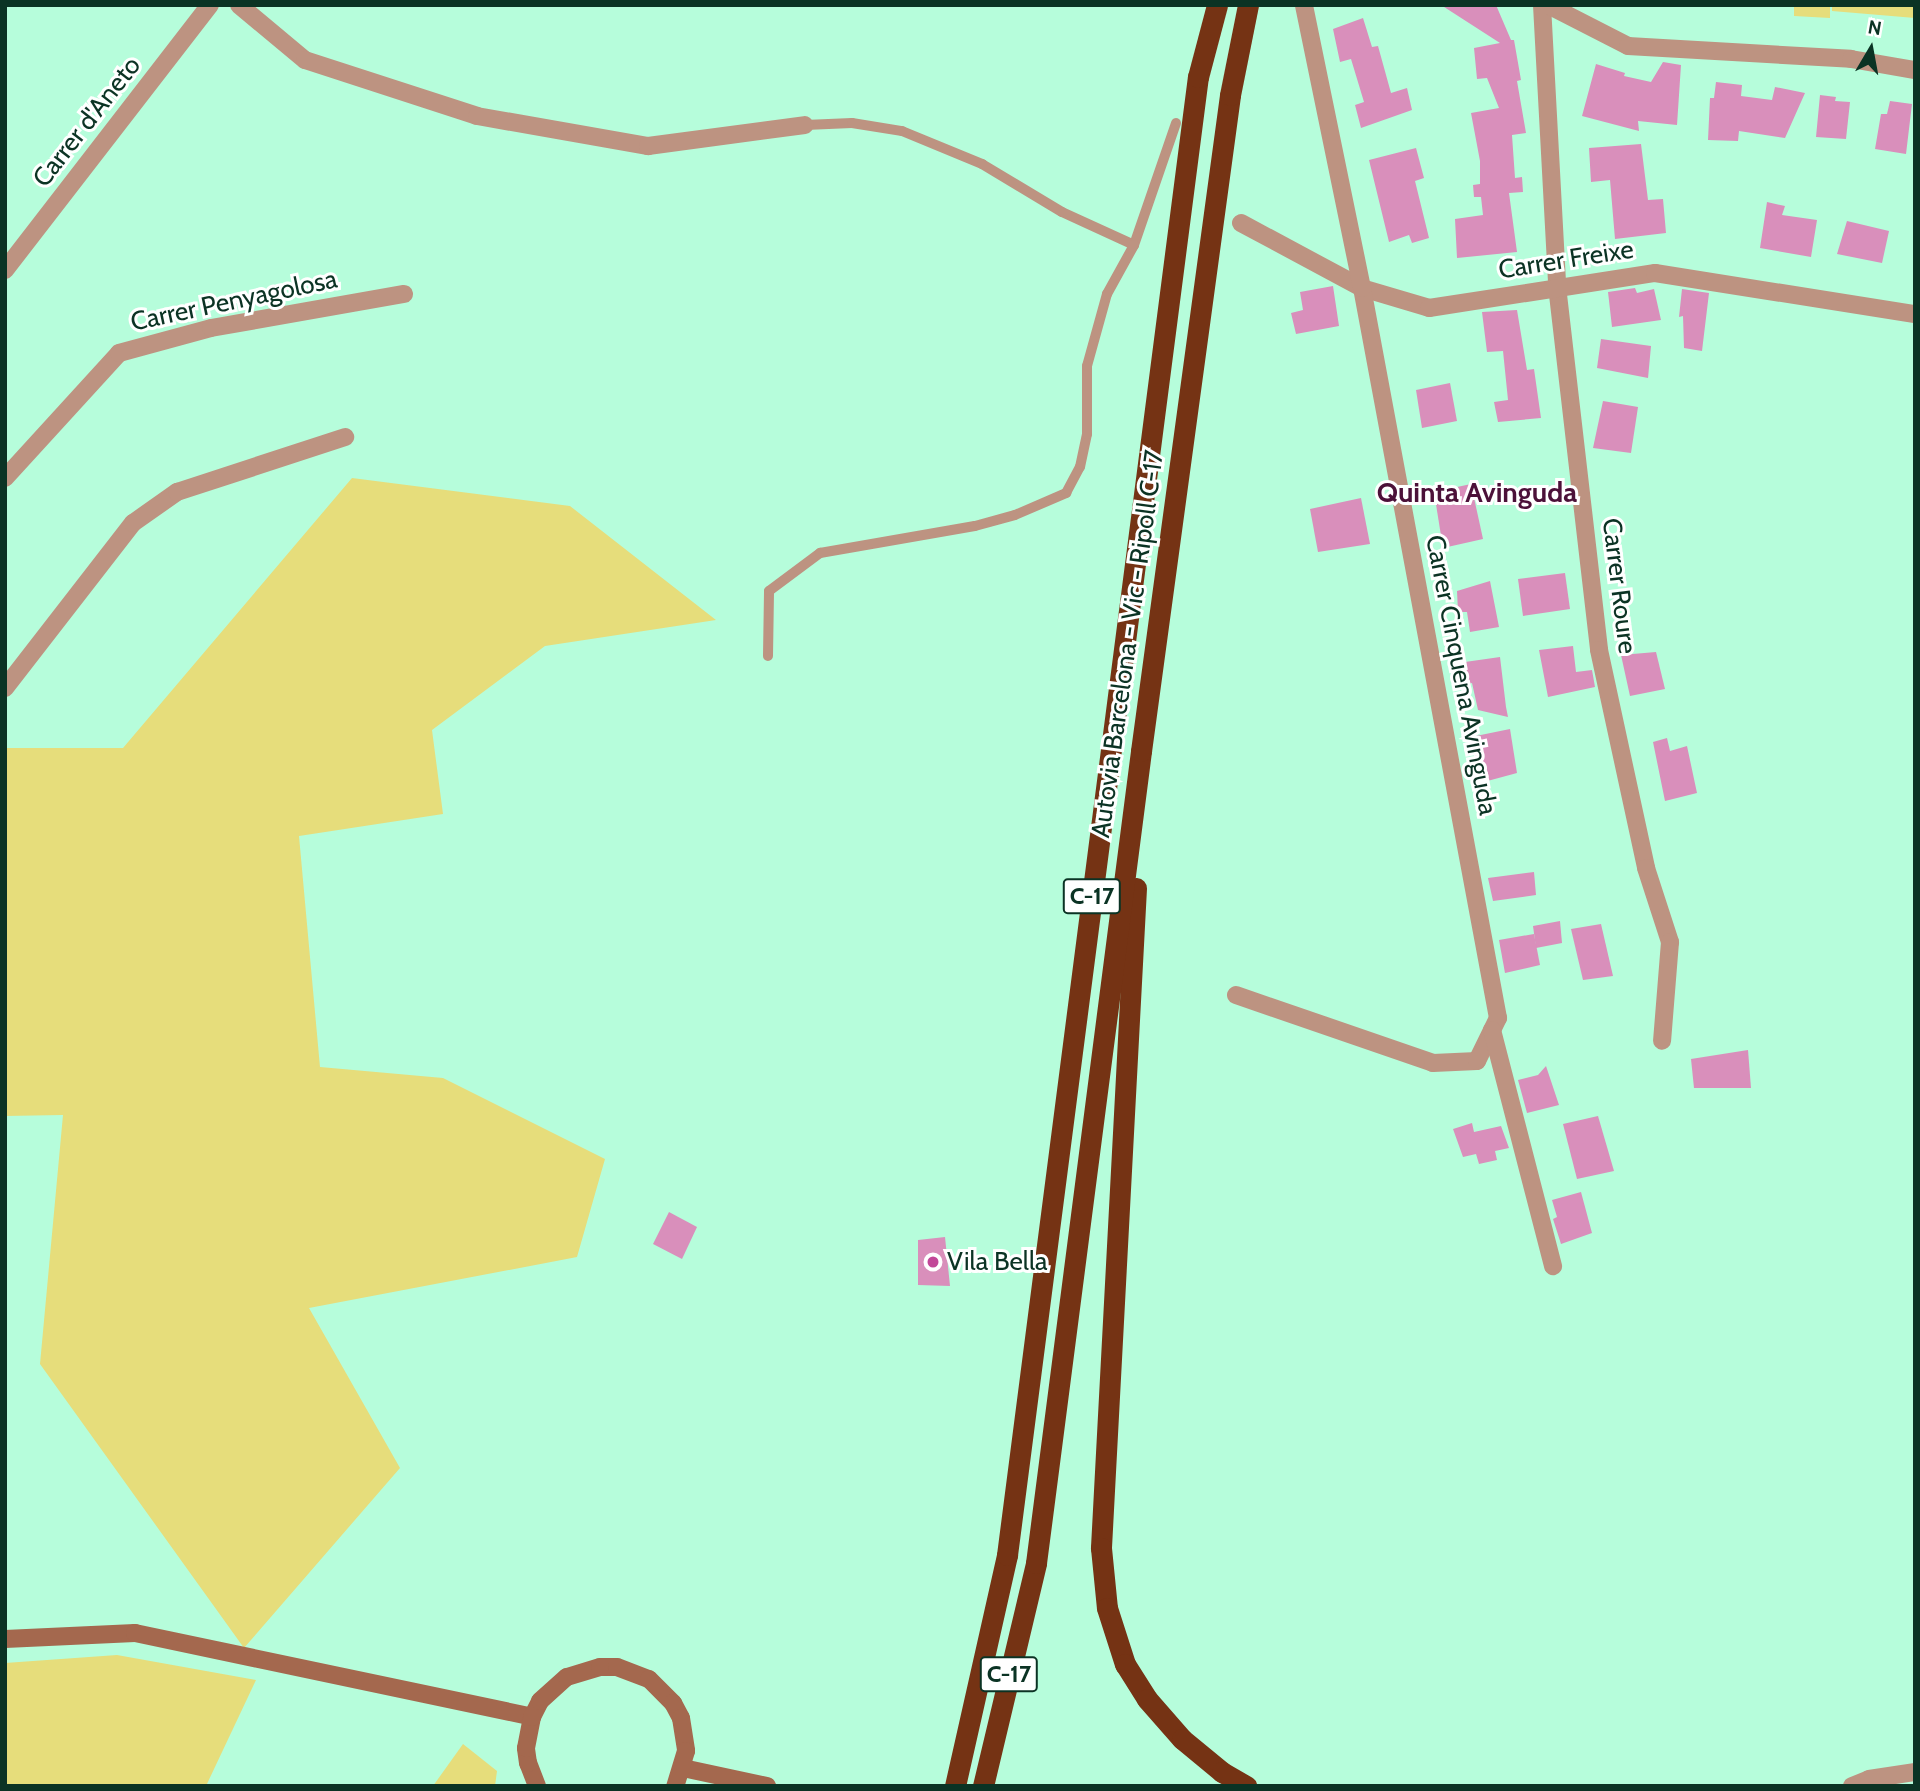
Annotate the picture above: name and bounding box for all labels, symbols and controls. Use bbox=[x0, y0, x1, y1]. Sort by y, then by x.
north arrow bbox=[1836, 14, 1906, 84]
text: N bbox=[1866, 15, 1883, 40]
street label: Carrer d'Aneto bbox=[27, 51, 147, 193]
street label: Carrer Freixe bbox=[1496, 234, 1636, 286]
street label: Carrer Penyagolosa bbox=[128, 264, 340, 338]
street label: Autovia Barcelona - Vic - Ripoll C-17 bbox=[1085, 448, 1171, 840]
district label: Quinta Avinguda bbox=[1377, 475, 1577, 509]
street label: Carrer Roure bbox=[1595, 516, 1643, 656]
street label: Carrer Cinquena Avinguda bbox=[1419, 532, 1503, 818]
road number: C-17 bbox=[1062, 876, 1122, 916]
place label: Vila Bella bbox=[947, 1246, 1048, 1278]
marker: Vila Bella bbox=[925, 1254, 941, 1270]
road number: C-17 bbox=[979, 1654, 1039, 1694]

